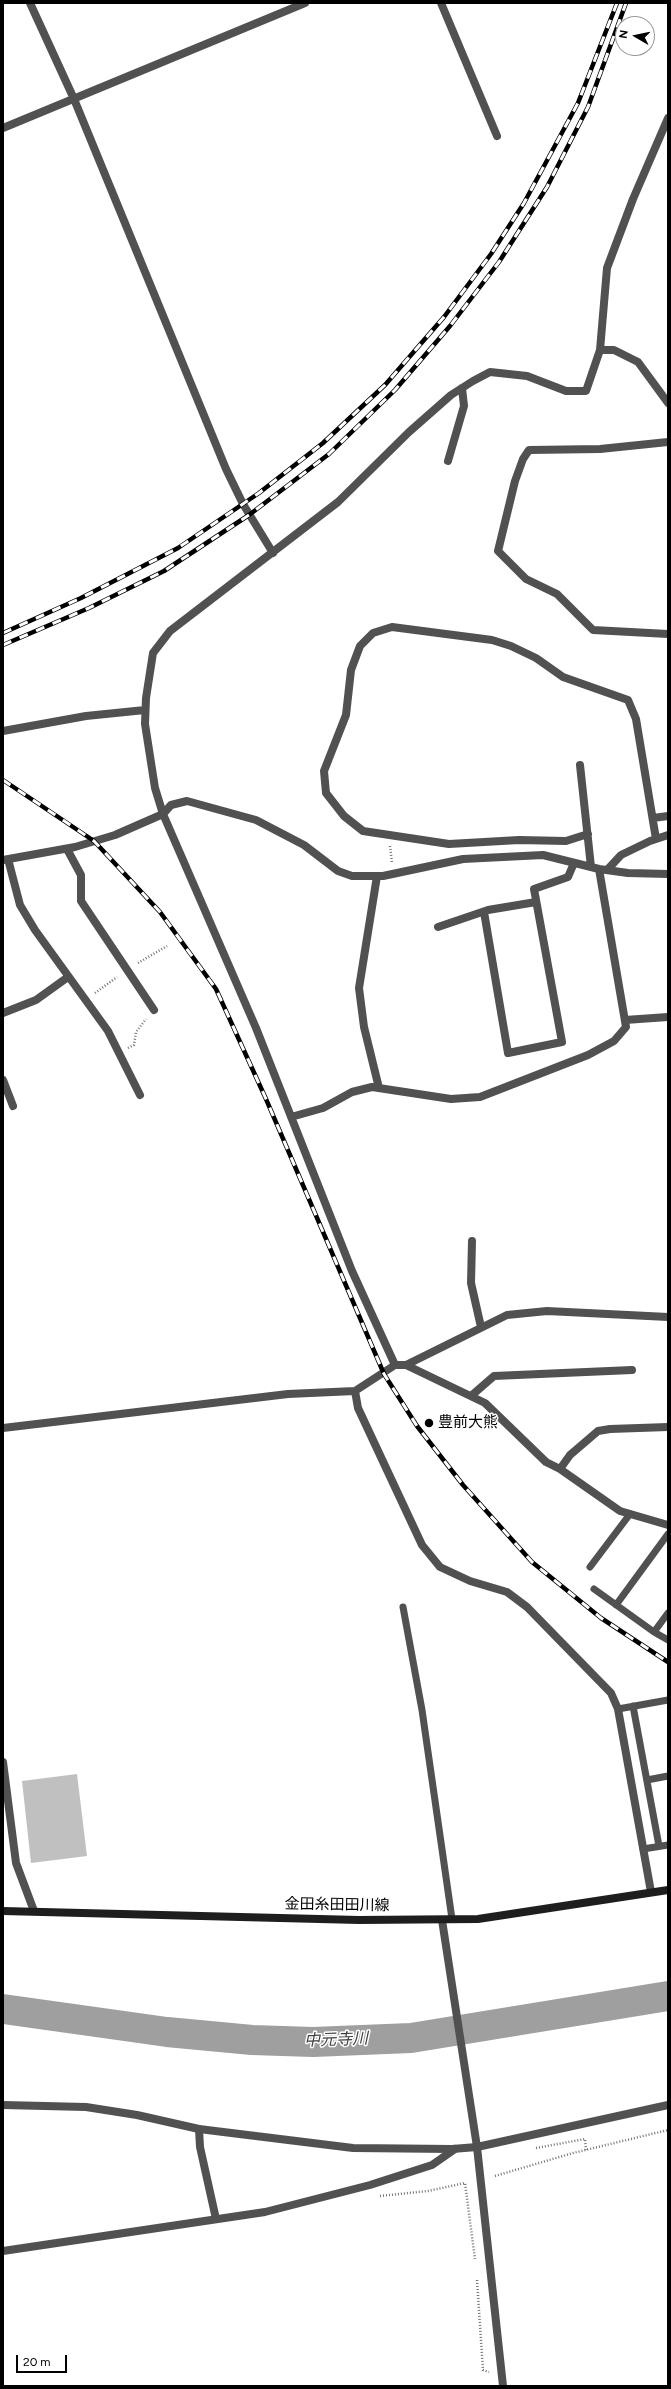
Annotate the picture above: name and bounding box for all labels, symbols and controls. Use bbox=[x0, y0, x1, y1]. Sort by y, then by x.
north arrow bbox=[615, 16, 655, 56]
text: N bbox=[617, 29, 631, 39]
place label: 豊前大熊 bbox=[438, 1414, 498, 1432]
marker: 豊前大熊 bbox=[423, 1417, 435, 1429]
street label: 金田糸田田川線 bbox=[284, 1895, 390, 1915]
water label: 中元寺川 bbox=[304, 2029, 368, 2051]
scale bar bbox=[18, 2347, 69, 2373]
text: 20 m bbox=[23, 2355, 51, 2369]

